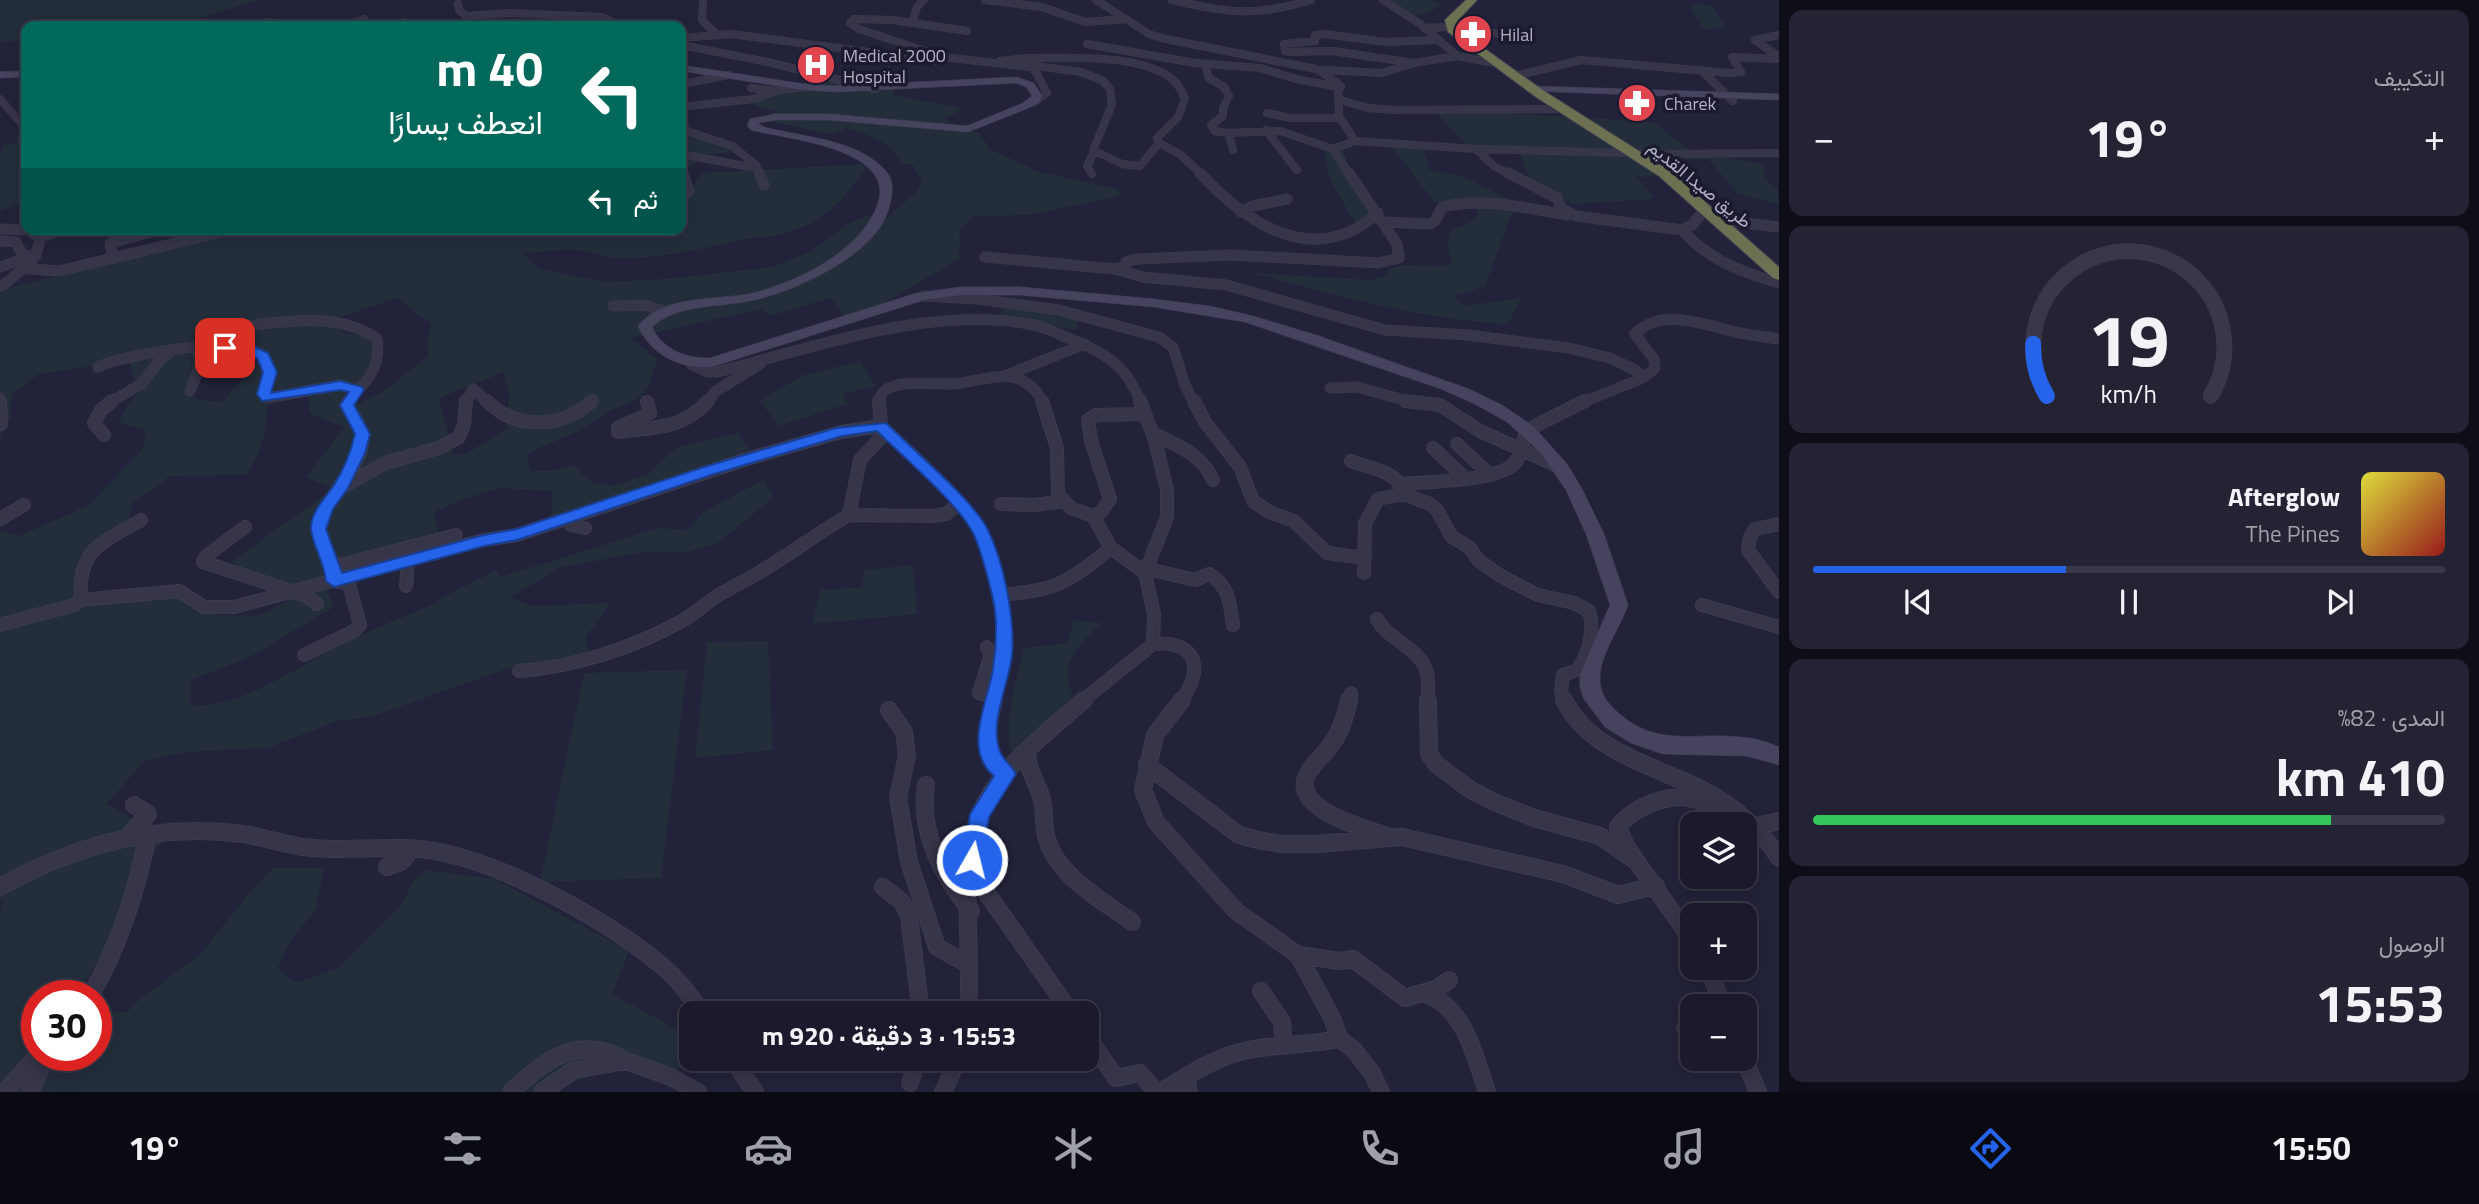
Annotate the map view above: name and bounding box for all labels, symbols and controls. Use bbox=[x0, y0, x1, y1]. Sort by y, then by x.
pharmacy icon: Hilal bbox=[1452, 13, 1494, 55]
place label: Hilal bbox=[1500, 21, 1533, 48]
text: 40 m bbox=[436, 30, 543, 105]
place label: Medical 2000 Hospital bbox=[843, 42, 946, 90]
hospital icon: Medical 2000 Hospital bbox=[795, 44, 837, 86]
icon: left bbox=[567, 49, 658, 140]
text: التكييف bbox=[2374, 60, 2445, 95]
pharmacy icon: Charek bbox=[1616, 82, 1658, 124]
place label: Charek bbox=[1664, 90, 1717, 117]
text: انعطف يسارًا bbox=[388, 98, 543, 146]
text: 19° bbox=[2085, 98, 2173, 177]
text: − bbox=[1813, 108, 1834, 166]
text: + bbox=[2424, 108, 2445, 166]
street label: طريق صيدا القديم bbox=[1642, 134, 1758, 234]
text: ثم bbox=[634, 180, 658, 219]
icon: left bbox=[582, 182, 620, 220]
text: 19 bbox=[2088, 284, 2170, 394]
pin bbox=[195, 318, 255, 378]
icon: arrive bbox=[206, 329, 244, 367]
text: km/h bbox=[2101, 374, 2157, 412]
text: Afterglow bbox=[2228, 477, 2340, 516]
text: The Pines bbox=[2246, 516, 2340, 551]
icon: previous bbox=[1899, 583, 1937, 621]
icon: pause bbox=[2110, 583, 2148, 621]
icon: next bbox=[2321, 583, 2359, 621]
text: المدى · 82% bbox=[2338, 700, 2445, 735]
text: 410 km bbox=[2276, 737, 2445, 816]
map controls bbox=[1680, 812, 1757, 1071]
button: layers bbox=[1680, 812, 1757, 889]
position arrow bbox=[935, 823, 1009, 897]
button: + bbox=[1680, 903, 1757, 980]
text: الوصول bbox=[2379, 926, 2445, 961]
text: 15:53 bbox=[2315, 963, 2445, 1042]
speed limit sign: 30 bbox=[21, 980, 112, 1071]
button: − bbox=[1680, 994, 1757, 1071]
text: 15:53 · 3 دقيقة · 920 m bbox=[762, 1016, 1016, 1055]
text: 19° bbox=[128, 1124, 182, 1172]
icon: filters bbox=[438, 1124, 487, 1173]
icon: car bbox=[744, 1124, 793, 1173]
icon: climate bbox=[1049, 1124, 1098, 1173]
icon: phone bbox=[1355, 1124, 1404, 1173]
icon: music bbox=[1660, 1124, 1709, 1173]
icon: directions bbox=[1966, 1124, 2015, 1173]
text: 15:50 bbox=[2271, 1124, 2351, 1172]

